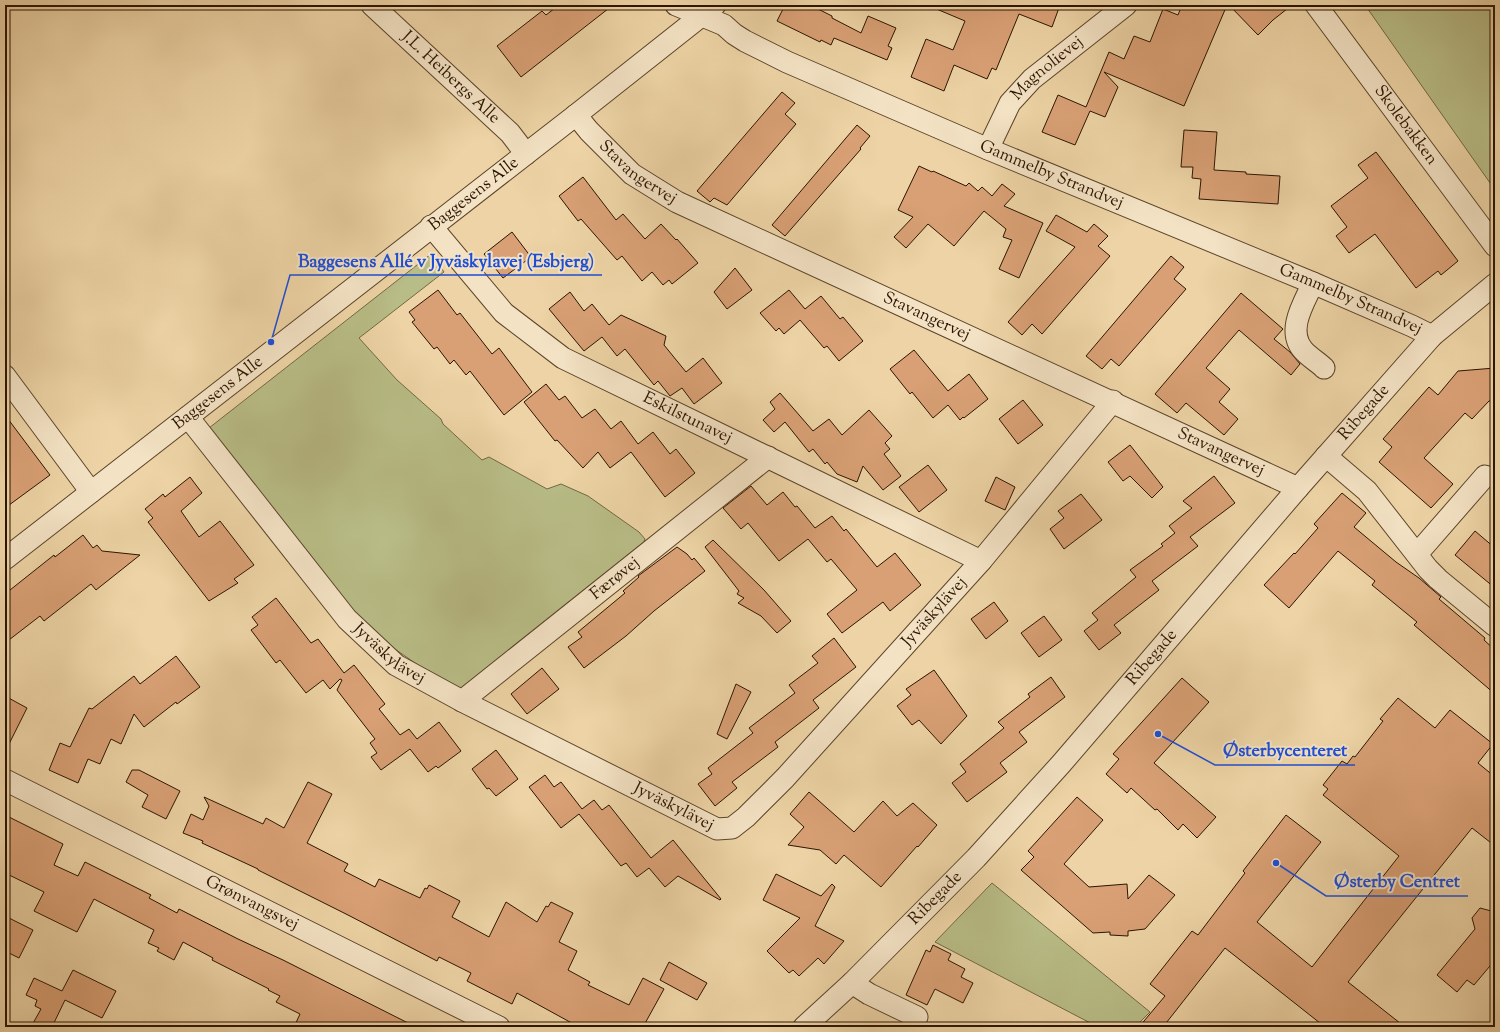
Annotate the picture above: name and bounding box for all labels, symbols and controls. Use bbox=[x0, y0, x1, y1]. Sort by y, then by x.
street label: J.L. Heibergs Alle bbox=[395, 25, 505, 130]
street label: Magnolievej bbox=[1006, 31, 1089, 106]
street label: Skolebakken bbox=[1368, 80, 1443, 170]
street label: Stavangervej bbox=[593, 135, 681, 211]
street label: Gammelby Strandvej bbox=[976, 135, 1127, 216]
street label: Baggesens Alle bbox=[424, 151, 524, 237]
callout: Baggesens Allé v Jyväskylavej (Esbjerg) bbox=[290, 245, 602, 275]
text: Baggesens Allé v Jyväskylavej (Esbjerg) bbox=[298, 250, 594, 276]
street label: Gammelby Strandvej bbox=[1275, 258, 1426, 341]
street label: Stavangervej bbox=[879, 286, 974, 347]
street label: Baggesens Alle bbox=[168, 350, 268, 436]
street label: Ribegade bbox=[1333, 380, 1396, 446]
street label: Eskilstunavej bbox=[639, 386, 736, 450]
street label: Stavangervej bbox=[1173, 422, 1268, 483]
street label: Færøvej bbox=[585, 551, 645, 606]
street label: Jyväskylävej bbox=[896, 572, 973, 654]
street label: Jyväskylävej bbox=[346, 617, 429, 691]
street label: Ribegade bbox=[1121, 624, 1183, 691]
callout: Østerbycenteret bbox=[1215, 735, 1355, 765]
text: Østerbycenteret bbox=[1223, 739, 1348, 765]
street label: Jyväskylävej bbox=[628, 776, 718, 837]
street label: Ribegade bbox=[903, 866, 968, 931]
callout: Østerby Centret bbox=[1326, 866, 1468, 896]
street label: Grønvangsvej bbox=[201, 870, 303, 937]
text: Østerby Centret bbox=[1334, 870, 1461, 896]

